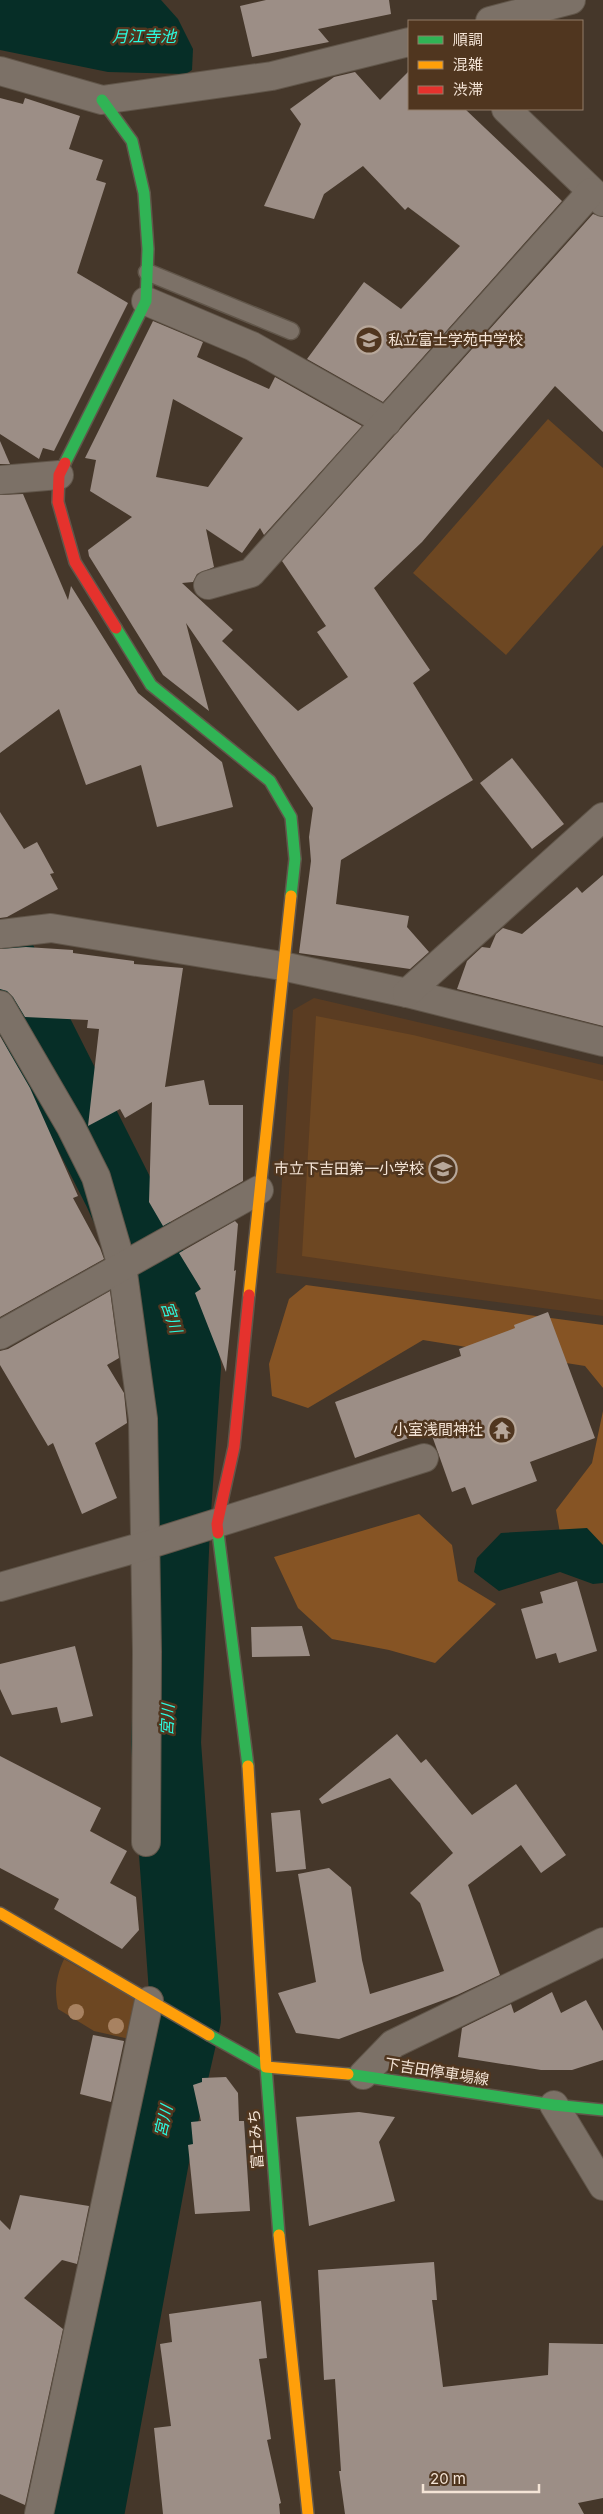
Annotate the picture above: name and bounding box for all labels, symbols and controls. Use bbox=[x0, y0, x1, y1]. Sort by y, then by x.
legend bbox=[408, 20, 583, 110]
water label: 月江寺池 bbox=[112, 26, 178, 46]
text: 順調 bbox=[453, 30, 483, 49]
text: 混雑 bbox=[453, 55, 483, 74]
text: 渋滞 bbox=[453, 80, 483, 99]
school or university icon: 私立富士学苑中学校 bbox=[354, 325, 384, 355]
place label: 私立富士学苑中学校 bbox=[388, 330, 523, 349]
school or university icon: 市立下吉田第一小学校 bbox=[428, 1154, 458, 1184]
place label: 市立下吉田第一小学校 bbox=[274, 1159, 424, 1178]
water label: 宮川 bbox=[157, 1299, 187, 1337]
temple icon: 小室浅間神社 bbox=[487, 1415, 517, 1445]
place label: 小室浅間神社 bbox=[393, 1420, 483, 1439]
water label: 宮川 bbox=[156, 1702, 178, 1737]
street label: 下吉田停車場線 bbox=[384, 2054, 490, 2089]
water label: 宮川 bbox=[150, 2101, 177, 2139]
street label: 富士みち bbox=[244, 2108, 267, 2170]
scale bar bbox=[423, 2462, 539, 2494]
text: 20 m bbox=[430, 2469, 466, 2488]

